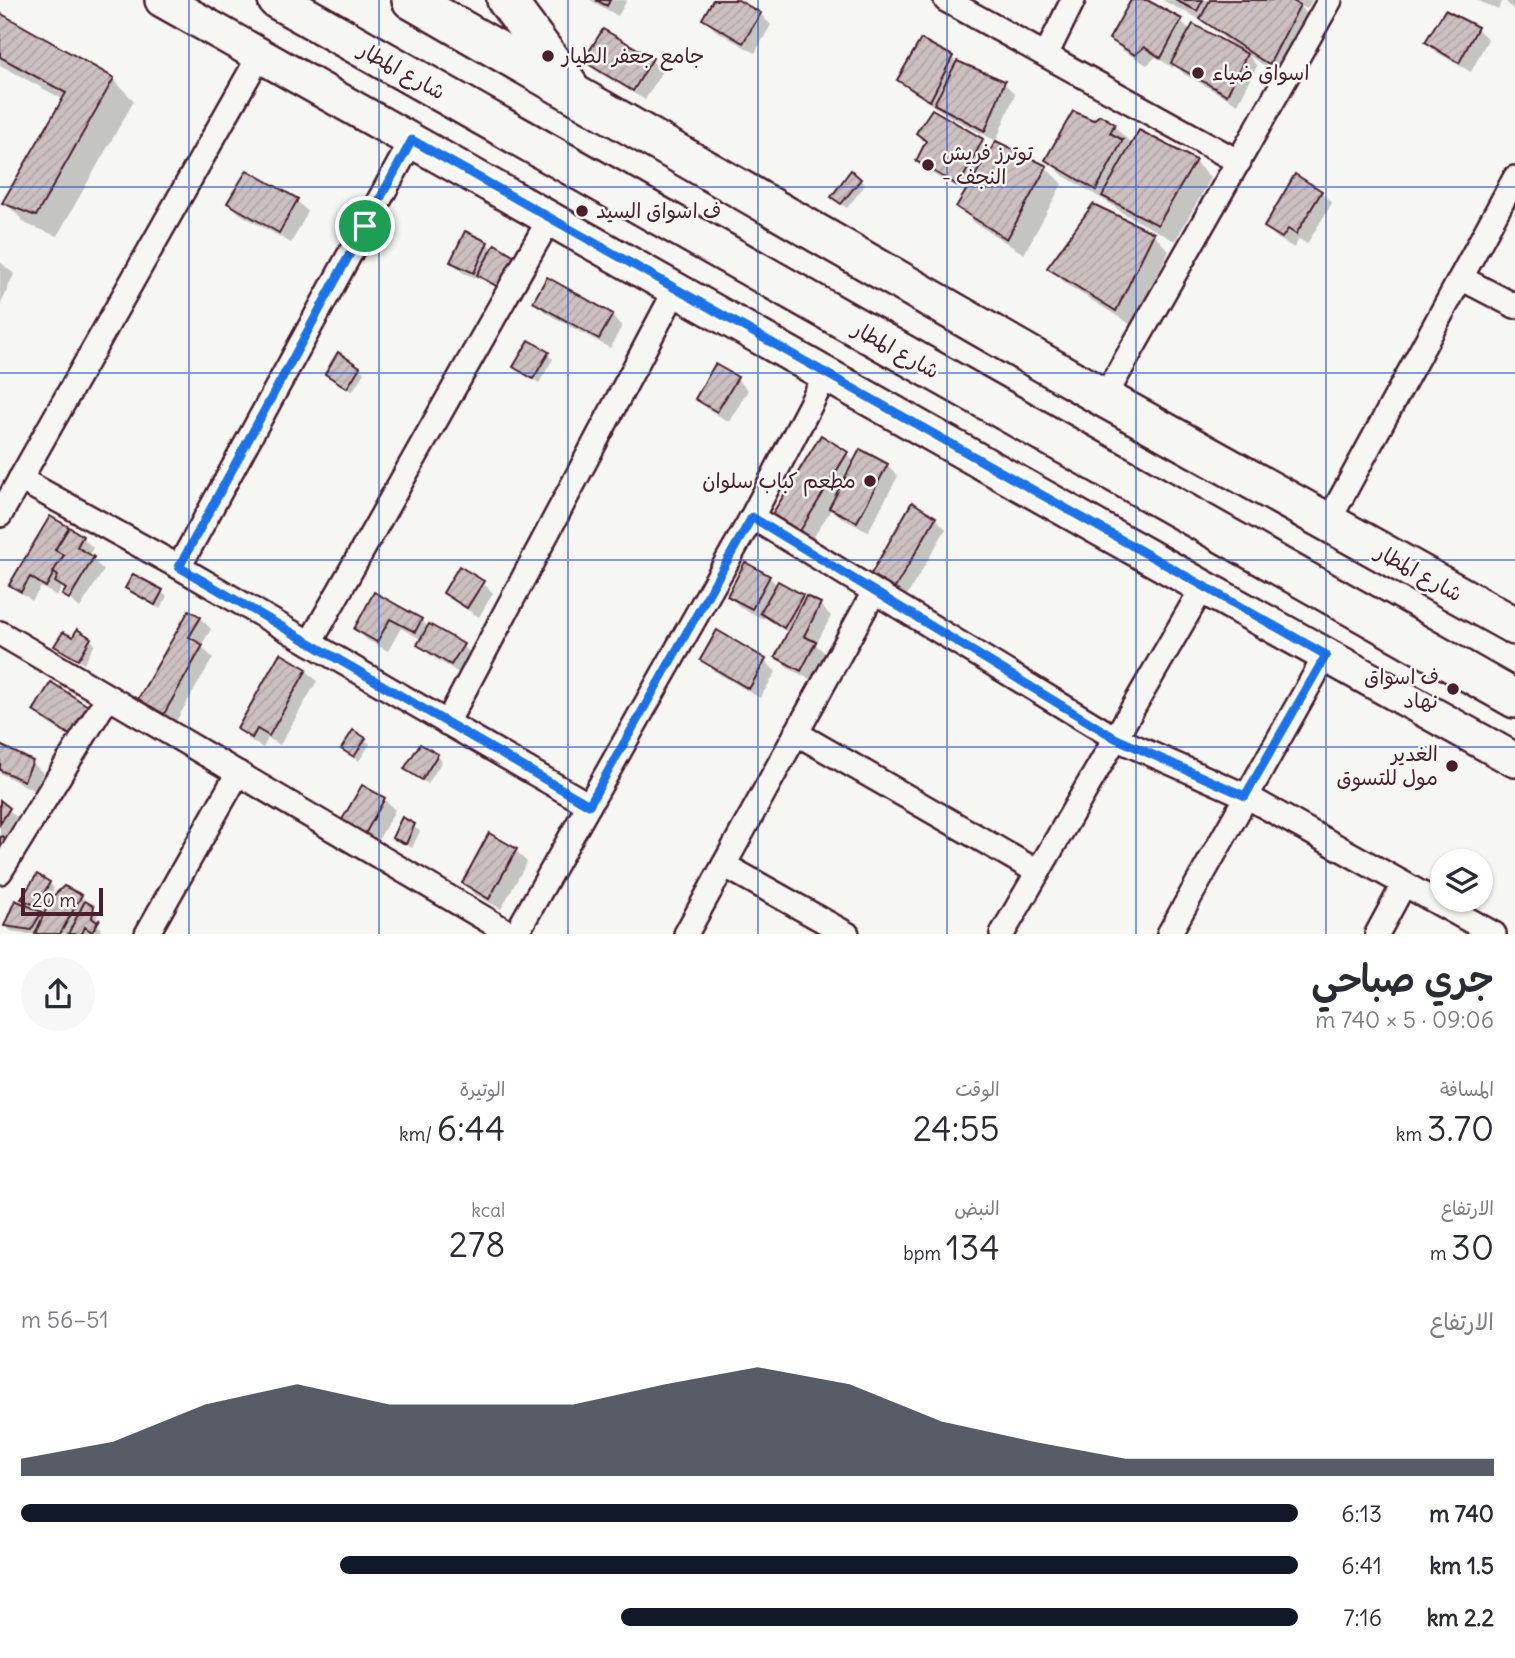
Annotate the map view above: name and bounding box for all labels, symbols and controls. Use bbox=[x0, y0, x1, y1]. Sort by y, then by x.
street label: شارع المطار bbox=[352, 35, 450, 107]
place label: جامع جعفر الطيار bbox=[560, 42, 705, 71]
marker: جامع جعفر الطيار bbox=[540, 48, 556, 64]
place label: اسواق ضياء bbox=[1212, 59, 1310, 86]
marker: اسواق ضياء bbox=[1190, 65, 1206, 81]
place label: توترز فريش - النجف bbox=[942, 139, 1034, 190]
marker: توترز فريش - النجف bbox=[920, 157, 936, 173]
pin bbox=[335, 196, 395, 256]
place label: ف اسواق السيد bbox=[596, 197, 721, 224]
marker: ف اسواق السيد bbox=[574, 203, 590, 219]
icon: arrive bbox=[346, 207, 384, 245]
street label: شارع المطار bbox=[846, 314, 944, 386]
place label: مطعم كباب سلوان bbox=[702, 467, 856, 497]
marker: مطعم كباب سلوان bbox=[862, 473, 878, 489]
street label: شارع المطار bbox=[1369, 537, 1467, 609]
place label: ف اسواق نهاد bbox=[1364, 663, 1439, 714]
marker: ف اسواق نهاد bbox=[1445, 681, 1461, 697]
place label: الغدير مول للتسوق bbox=[1337, 740, 1438, 792]
marker: الغدير مول للتسوق bbox=[1444, 758, 1460, 774]
map controls bbox=[1430, 849, 1493, 912]
button: layers bbox=[1430, 849, 1493, 912]
scale bar bbox=[21, 884, 103, 916]
text: 20 m bbox=[32, 888, 76, 912]
text: جري صباحي bbox=[1311, 955, 1494, 1002]
button: share bbox=[21, 957, 95, 1031]
text: 09:06 · 5 × 740 m bbox=[1315, 1005, 1494, 1034]
text: الوتيرة bbox=[459, 1077, 505, 1101]
text: الوقت bbox=[955, 1077, 1000, 1101]
text: المسافة bbox=[1440, 1077, 1494, 1101]
text: 6:44 bbox=[437, 1106, 505, 1150]
text: 24:55 bbox=[913, 1106, 1000, 1150]
text: 3.70 bbox=[1427, 1106, 1494, 1150]
text: /km bbox=[399, 1122, 437, 1146]
text: km bbox=[1396, 1122, 1427, 1146]
text: النبض bbox=[954, 1196, 1000, 1220]
text: الارتفاع bbox=[1441, 1196, 1494, 1220]
text: kcal bbox=[471, 1198, 505, 1222]
text: 278 bbox=[449, 1222, 505, 1266]
text: 134 bbox=[946, 1225, 1000, 1269]
text: 30 bbox=[1451, 1225, 1494, 1269]
text: bpm bbox=[903, 1241, 946, 1265]
text: m bbox=[1430, 1241, 1451, 1265]
text: 51–56 m bbox=[21, 1305, 109, 1334]
text: الارتفاع bbox=[1430, 1307, 1494, 1336]
text: 6:13 bbox=[1341, 1499, 1382, 1528]
text: 740 m bbox=[1429, 1499, 1494, 1528]
text: 6:41 bbox=[1341, 1551, 1382, 1580]
text: 1.5 km bbox=[1429, 1551, 1494, 1580]
text: 7:16 bbox=[1343, 1603, 1382, 1632]
text: 2.2 km bbox=[1427, 1603, 1494, 1632]

